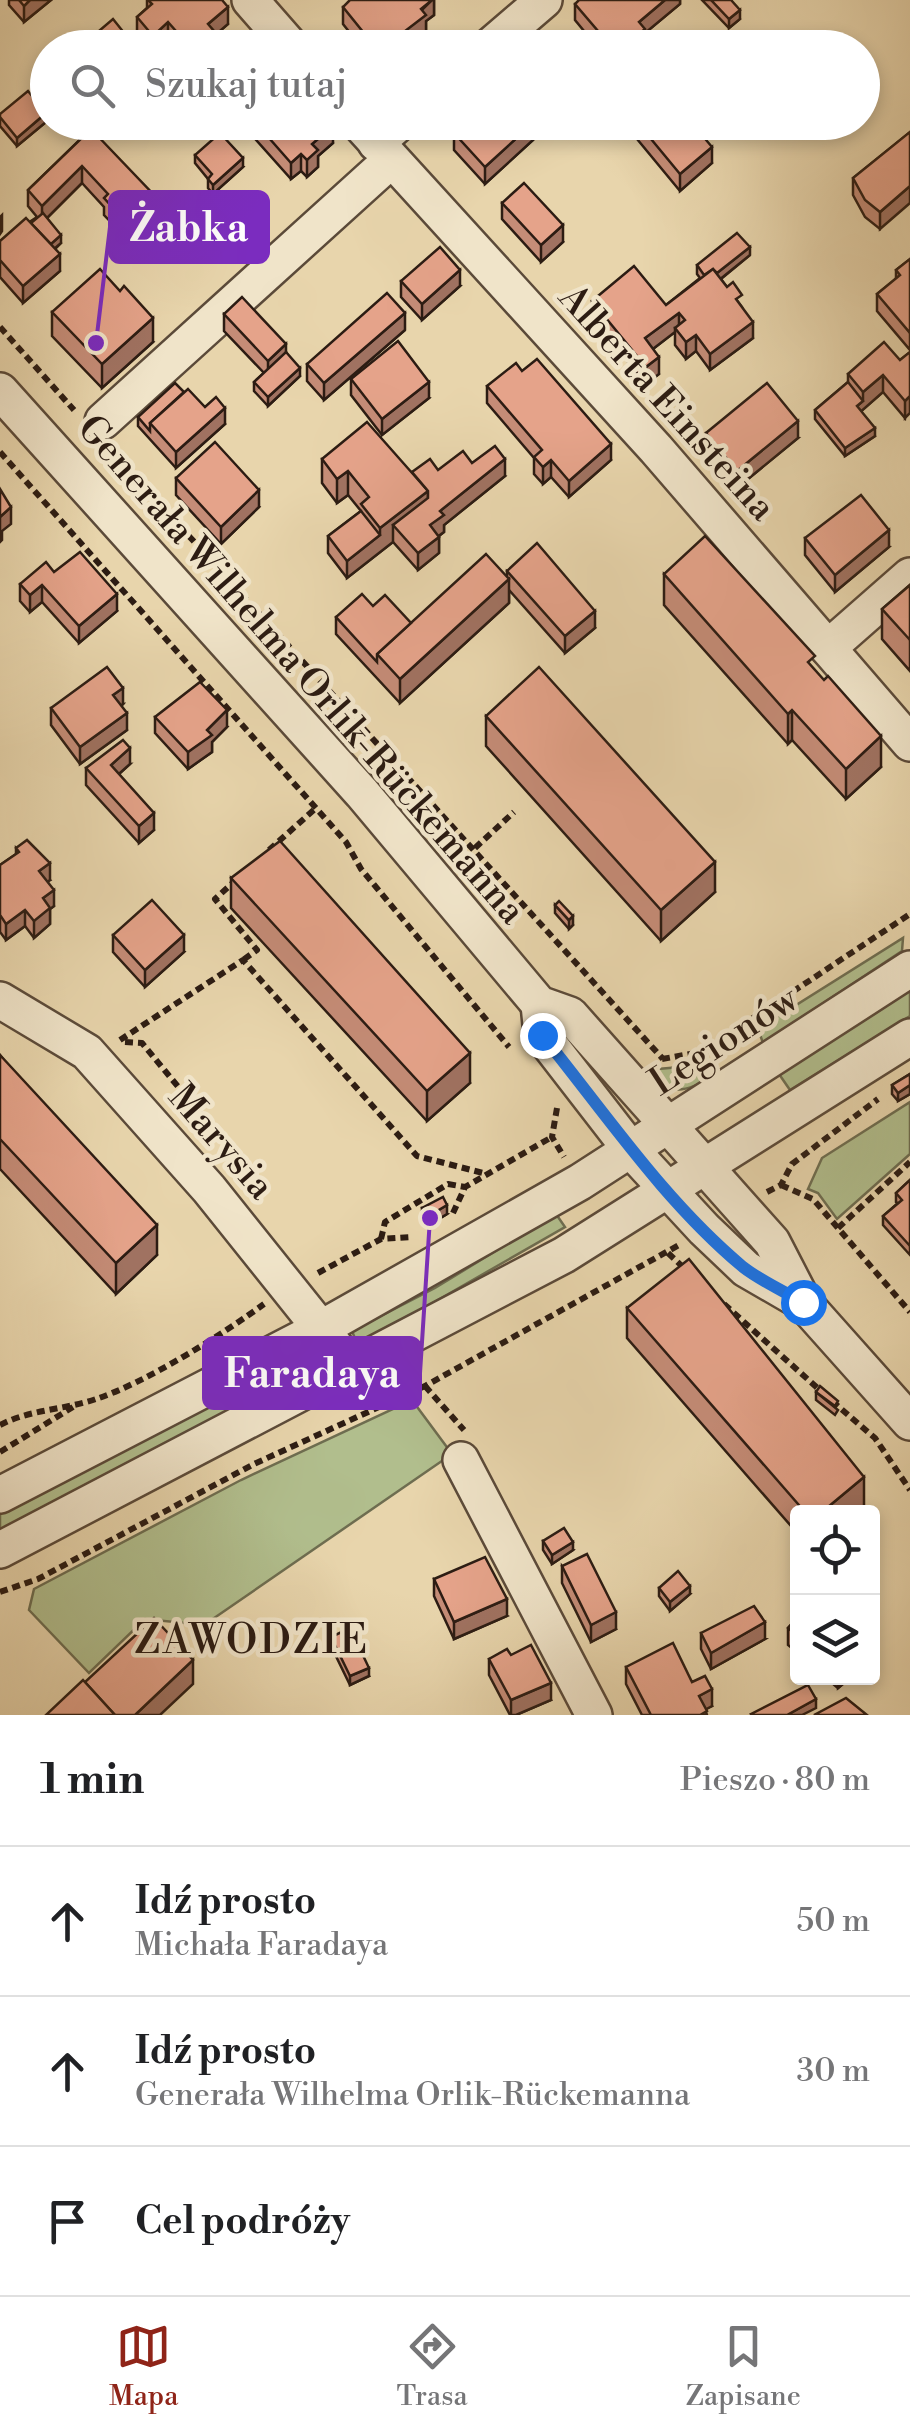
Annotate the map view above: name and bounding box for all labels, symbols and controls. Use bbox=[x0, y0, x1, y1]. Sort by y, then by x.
search box bbox=[30, 30, 880, 140]
icon: search bbox=[65, 58, 120, 113]
text: Szukaj tutaj bbox=[145, 62, 348, 109]
callout: Żabka bbox=[110, 192, 268, 262]
text: Żabka bbox=[130, 200, 249, 254]
street label: Alberta Einsteina bbox=[548, 274, 786, 531]
street label: Generała Wilhelma Orlik-Rückemanna bbox=[67, 406, 535, 935]
street label: Legionów bbox=[641, 975, 808, 1107]
route end bbox=[520, 1013, 566, 1059]
street label: Marysia bbox=[158, 1075, 284, 1210]
route start bbox=[781, 1280, 827, 1326]
callout: Faradaya bbox=[204, 1338, 420, 1408]
text: Faradaya bbox=[224, 1350, 401, 1400]
map controls bbox=[790, 1505, 880, 1685]
button: locate bbox=[790, 1505, 880, 1595]
button: layers bbox=[790, 1595, 880, 1685]
district label: ZAWODZIE bbox=[134, 1616, 370, 1666]
text: 1 min bbox=[40, 1754, 144, 1807]
text: Pieszo · 80 m bbox=[680, 1760, 870, 1800]
text: Idź prosto bbox=[135, 1878, 316, 1925]
icon: ahead bbox=[40, 1894, 95, 1949]
text: 50 m bbox=[797, 1901, 870, 1941]
text: Michała Faradaya bbox=[135, 1925, 388, 1965]
text: Idź prosto bbox=[135, 2028, 316, 2075]
icon: ahead bbox=[40, 2044, 95, 2099]
text: 30 m bbox=[796, 2051, 870, 2091]
text: Generała Wilhelma Orlik-Rückemanna bbox=[135, 2075, 690, 2115]
icon: arrive bbox=[40, 2194, 95, 2249]
text: Cel podróży bbox=[135, 2198, 350, 2245]
tab: Mapa bbox=[109, 2319, 178, 2414]
tab: Trasa bbox=[397, 2319, 468, 2414]
tab: Zapisane bbox=[686, 2319, 801, 2414]

